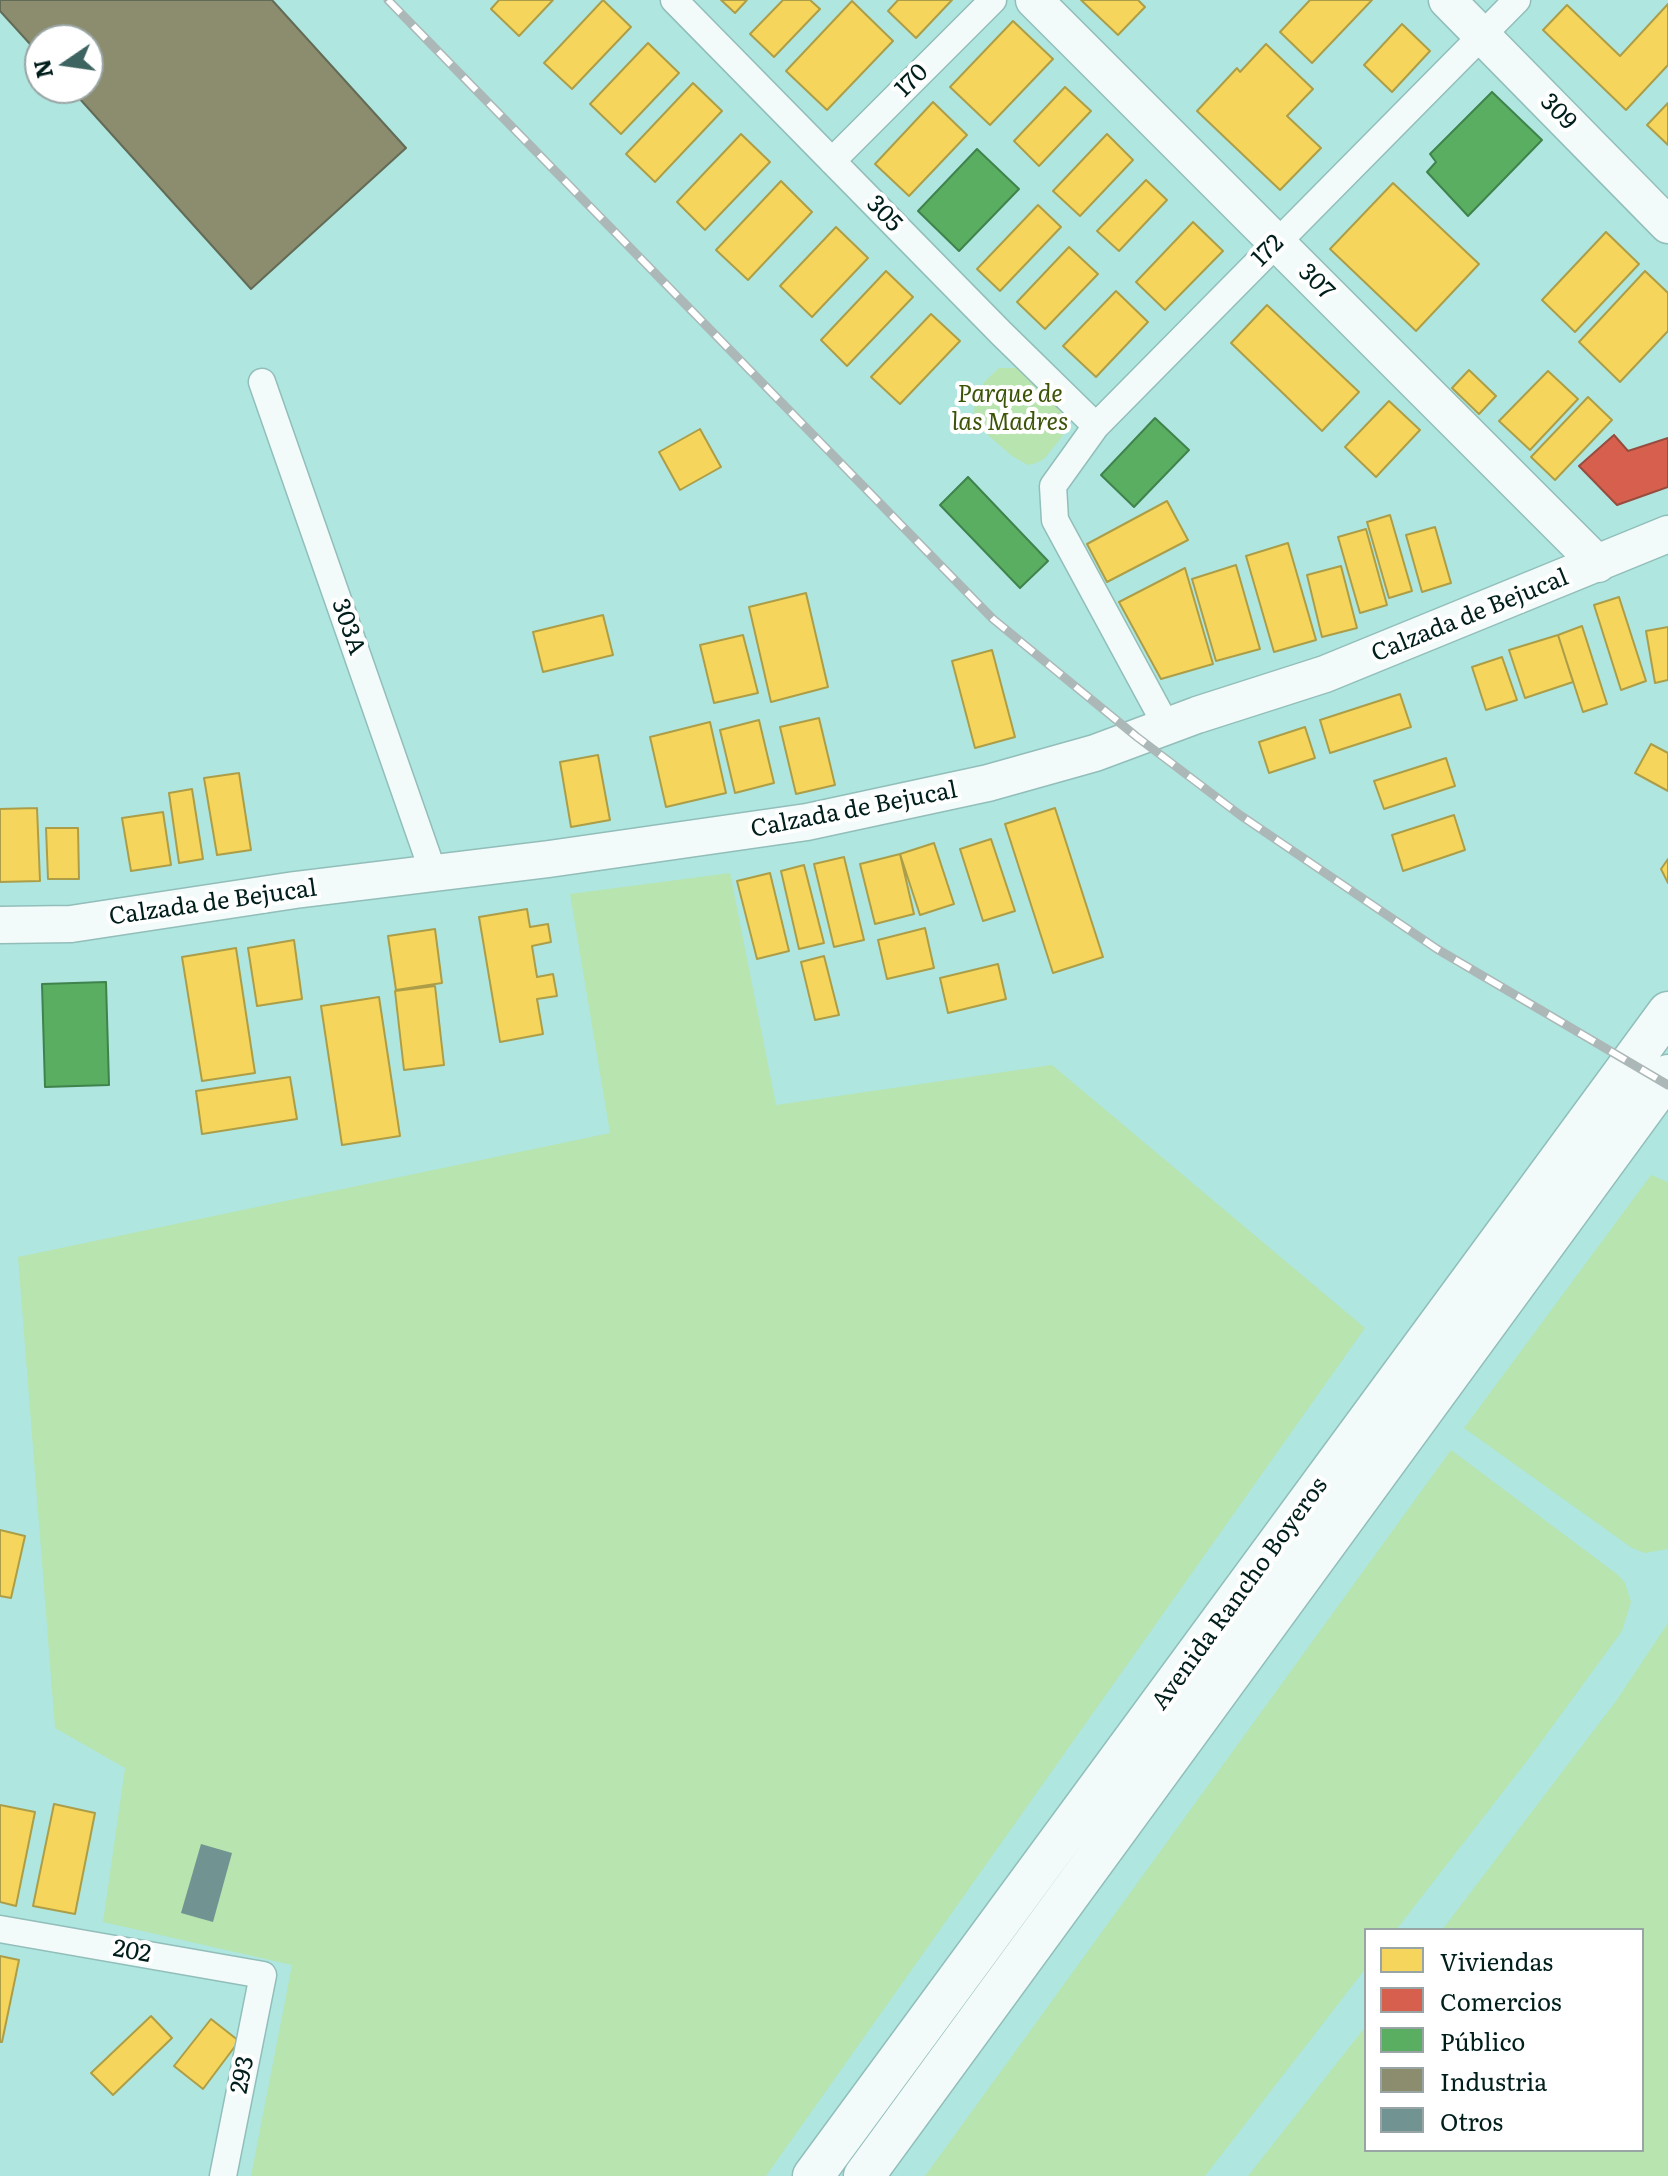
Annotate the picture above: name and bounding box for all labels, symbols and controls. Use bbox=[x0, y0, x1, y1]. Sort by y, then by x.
north arrow bbox=[24, 24, 104, 104]
text: N bbox=[24, 56, 60, 82]
street label: 170 bbox=[889, 58, 935, 104]
street label: 309 bbox=[1534, 88, 1582, 136]
street label: 305 bbox=[860, 190, 908, 238]
street label: 172 bbox=[1246, 229, 1290, 273]
street label: 307 bbox=[1292, 258, 1340, 306]
park label: Parque de las Madres bbox=[952, 381, 1068, 437]
street label: Calzada de Bejucal bbox=[1367, 563, 1573, 669]
street label: 303A bbox=[325, 595, 371, 659]
street label: Calzada de Bejucal bbox=[748, 776, 960, 844]
street label: Calzada de Bejucal bbox=[107, 874, 319, 932]
street label: Avenida Rancho Boyeros bbox=[1146, 1472, 1334, 1716]
legend bbox=[1364, 1928, 1644, 2152]
street label: 202 bbox=[111, 1935, 153, 1969]
text: Viviendas bbox=[1440, 1943, 1553, 1978]
text: Comercios bbox=[1440, 1983, 1562, 2018]
text: Público bbox=[1440, 2023, 1525, 2058]
street label: 293 bbox=[225, 2054, 261, 2096]
text: Industria bbox=[1440, 2063, 1547, 2098]
text: Otros bbox=[1440, 2103, 1503, 2138]

